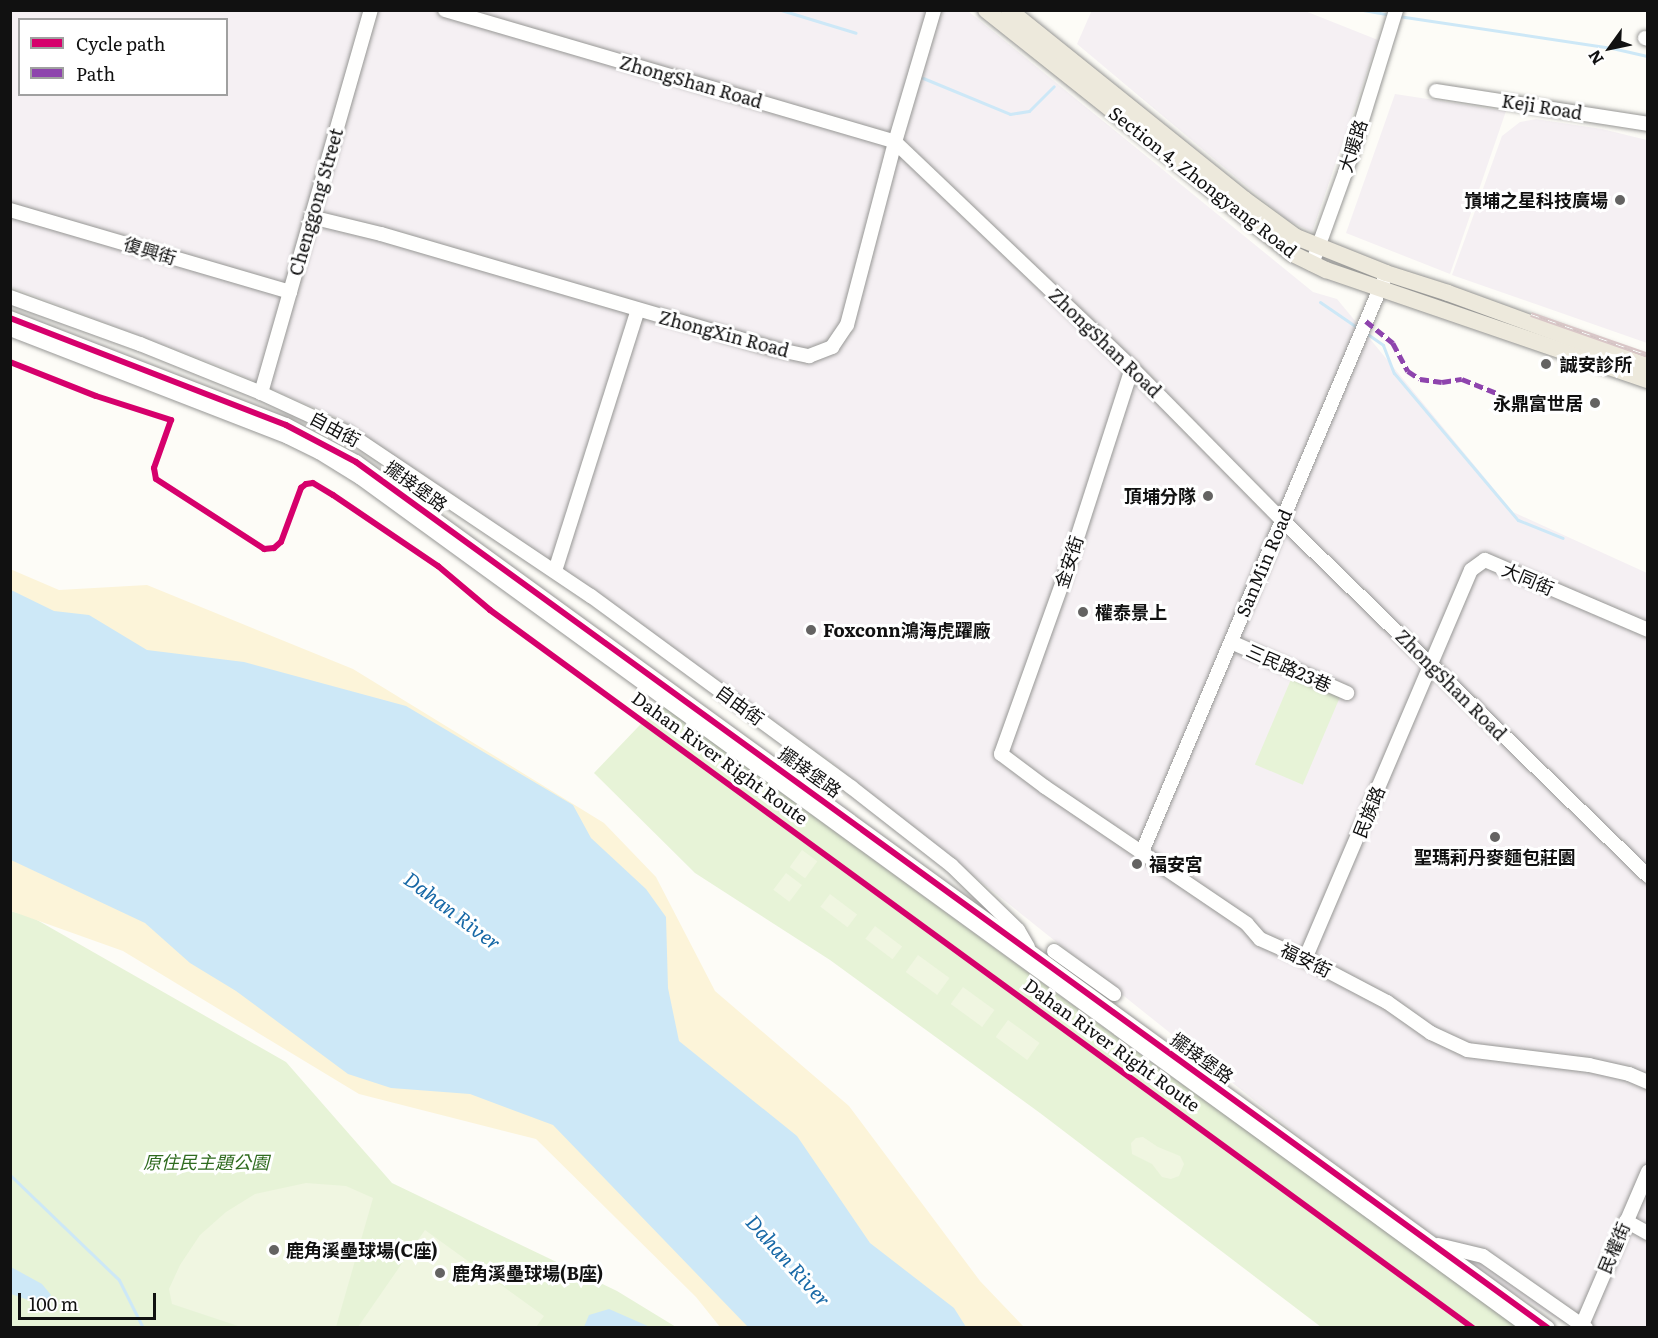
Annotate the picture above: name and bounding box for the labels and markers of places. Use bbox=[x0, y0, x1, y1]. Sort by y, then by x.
place label: 嵿埔之星科技廣場 bbox=[1464, 189, 1608, 211]
marker: 嵿埔之星科技廣場 bbox=[1613, 193, 1627, 207]
place label: 誠安診所 bbox=[1560, 353, 1632, 375]
marker: 誠安診所 bbox=[1537, 355, 1555, 373]
place label: 永鼎富世居 bbox=[1493, 392, 1583, 414]
marker: 永鼎富世居 bbox=[1588, 396, 1602, 410]
place label: 頂埔分隊 bbox=[1124, 485, 1196, 507]
marker: 頂埔分隊 bbox=[1201, 489, 1215, 503]
place label: 權泰景上 bbox=[1095, 601, 1167, 623]
marker: 權泰景上 bbox=[1076, 605, 1090, 619]
place label: Foxconn鴻海虎躍廠 bbox=[823, 619, 991, 641]
marker: Foxconn鴻海虎躍廠 bbox=[804, 623, 818, 637]
marker: 聖瑪莉丹麥麵包莊園 bbox=[1488, 830, 1502, 844]
place label: 聖瑪莉丹麥麵包莊園 bbox=[1414, 846, 1576, 868]
place label: 福安宮 bbox=[1149, 853, 1203, 875]
marker: 福安宮 bbox=[1130, 857, 1144, 871]
place label: 鹿角溪壘球場(C座) bbox=[286, 1239, 438, 1261]
marker: 鹿角溪壘球場(C座) bbox=[267, 1243, 281, 1257]
place label: 鹿角溪壘球場(B座) bbox=[452, 1262, 603, 1284]
marker: 鹿角溪壘球場(B座) bbox=[433, 1266, 447, 1280]

